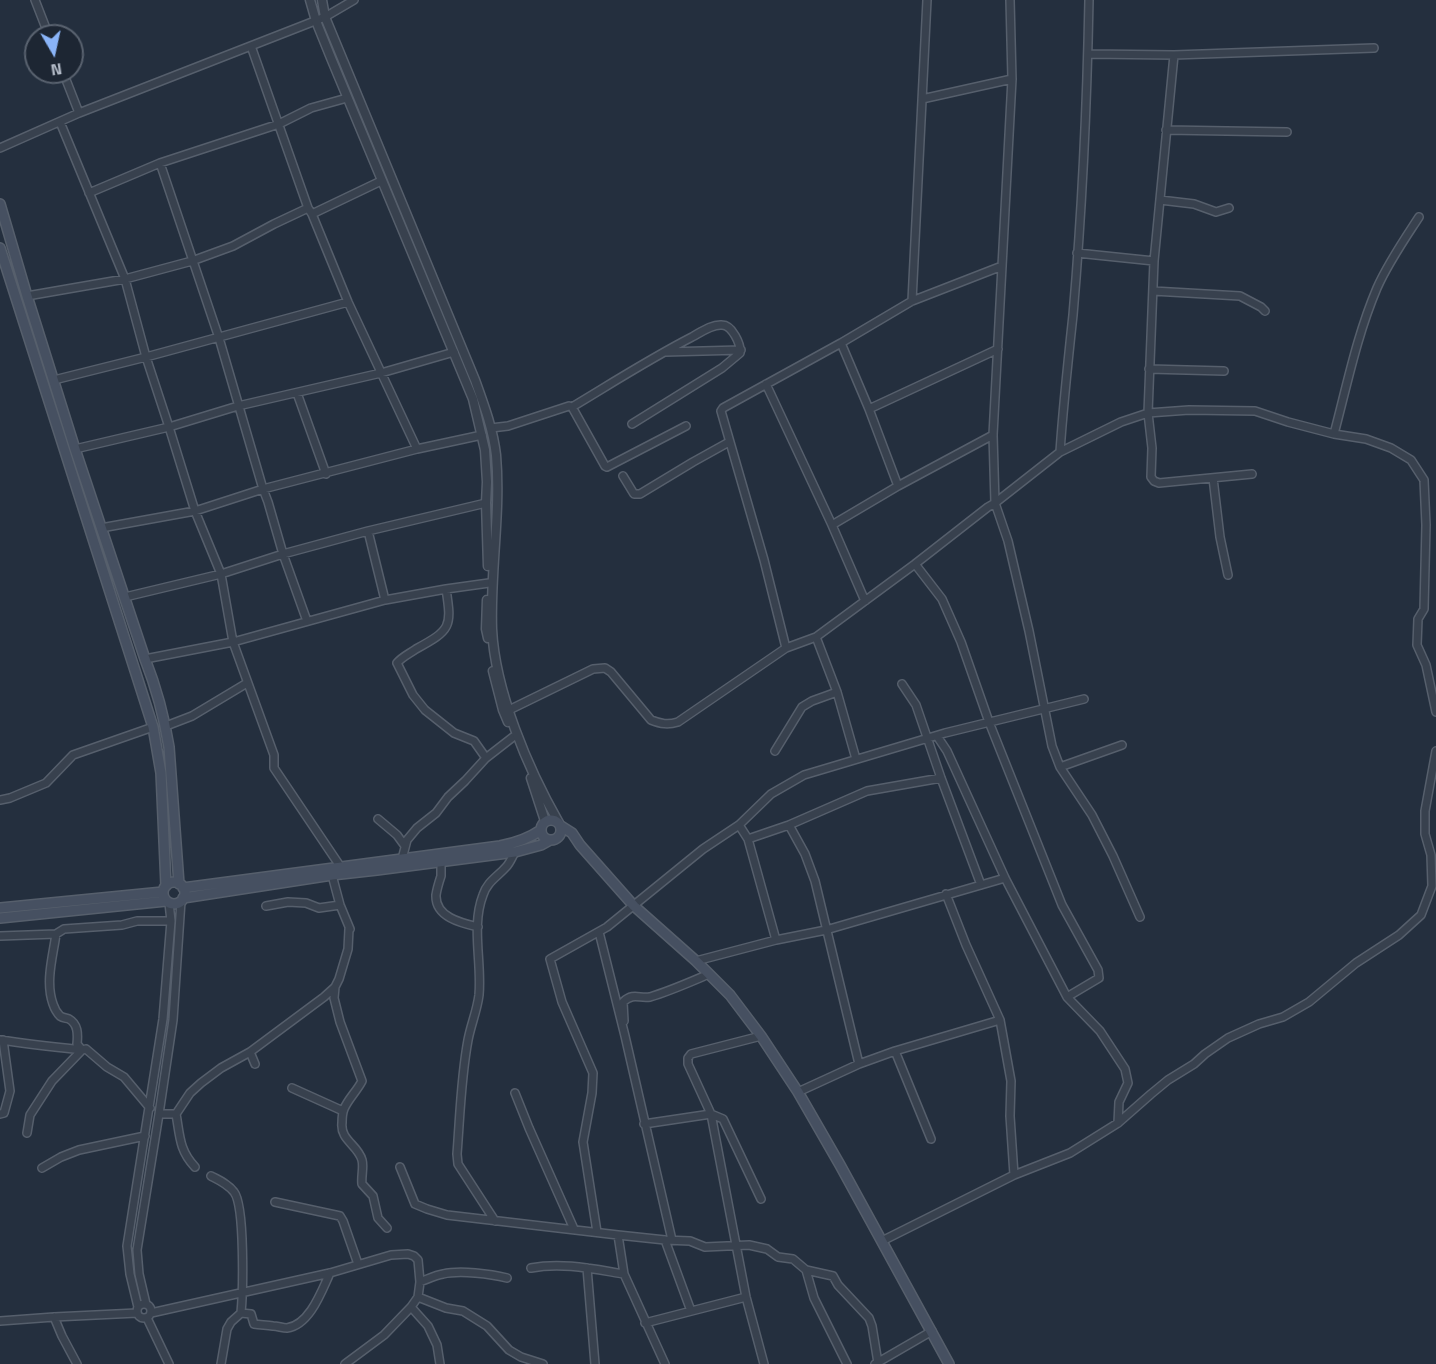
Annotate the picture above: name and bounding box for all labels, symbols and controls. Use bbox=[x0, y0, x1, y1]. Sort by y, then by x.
north arrow bbox=[24, 24, 84, 84]
text: N bbox=[49, 57, 64, 83]

